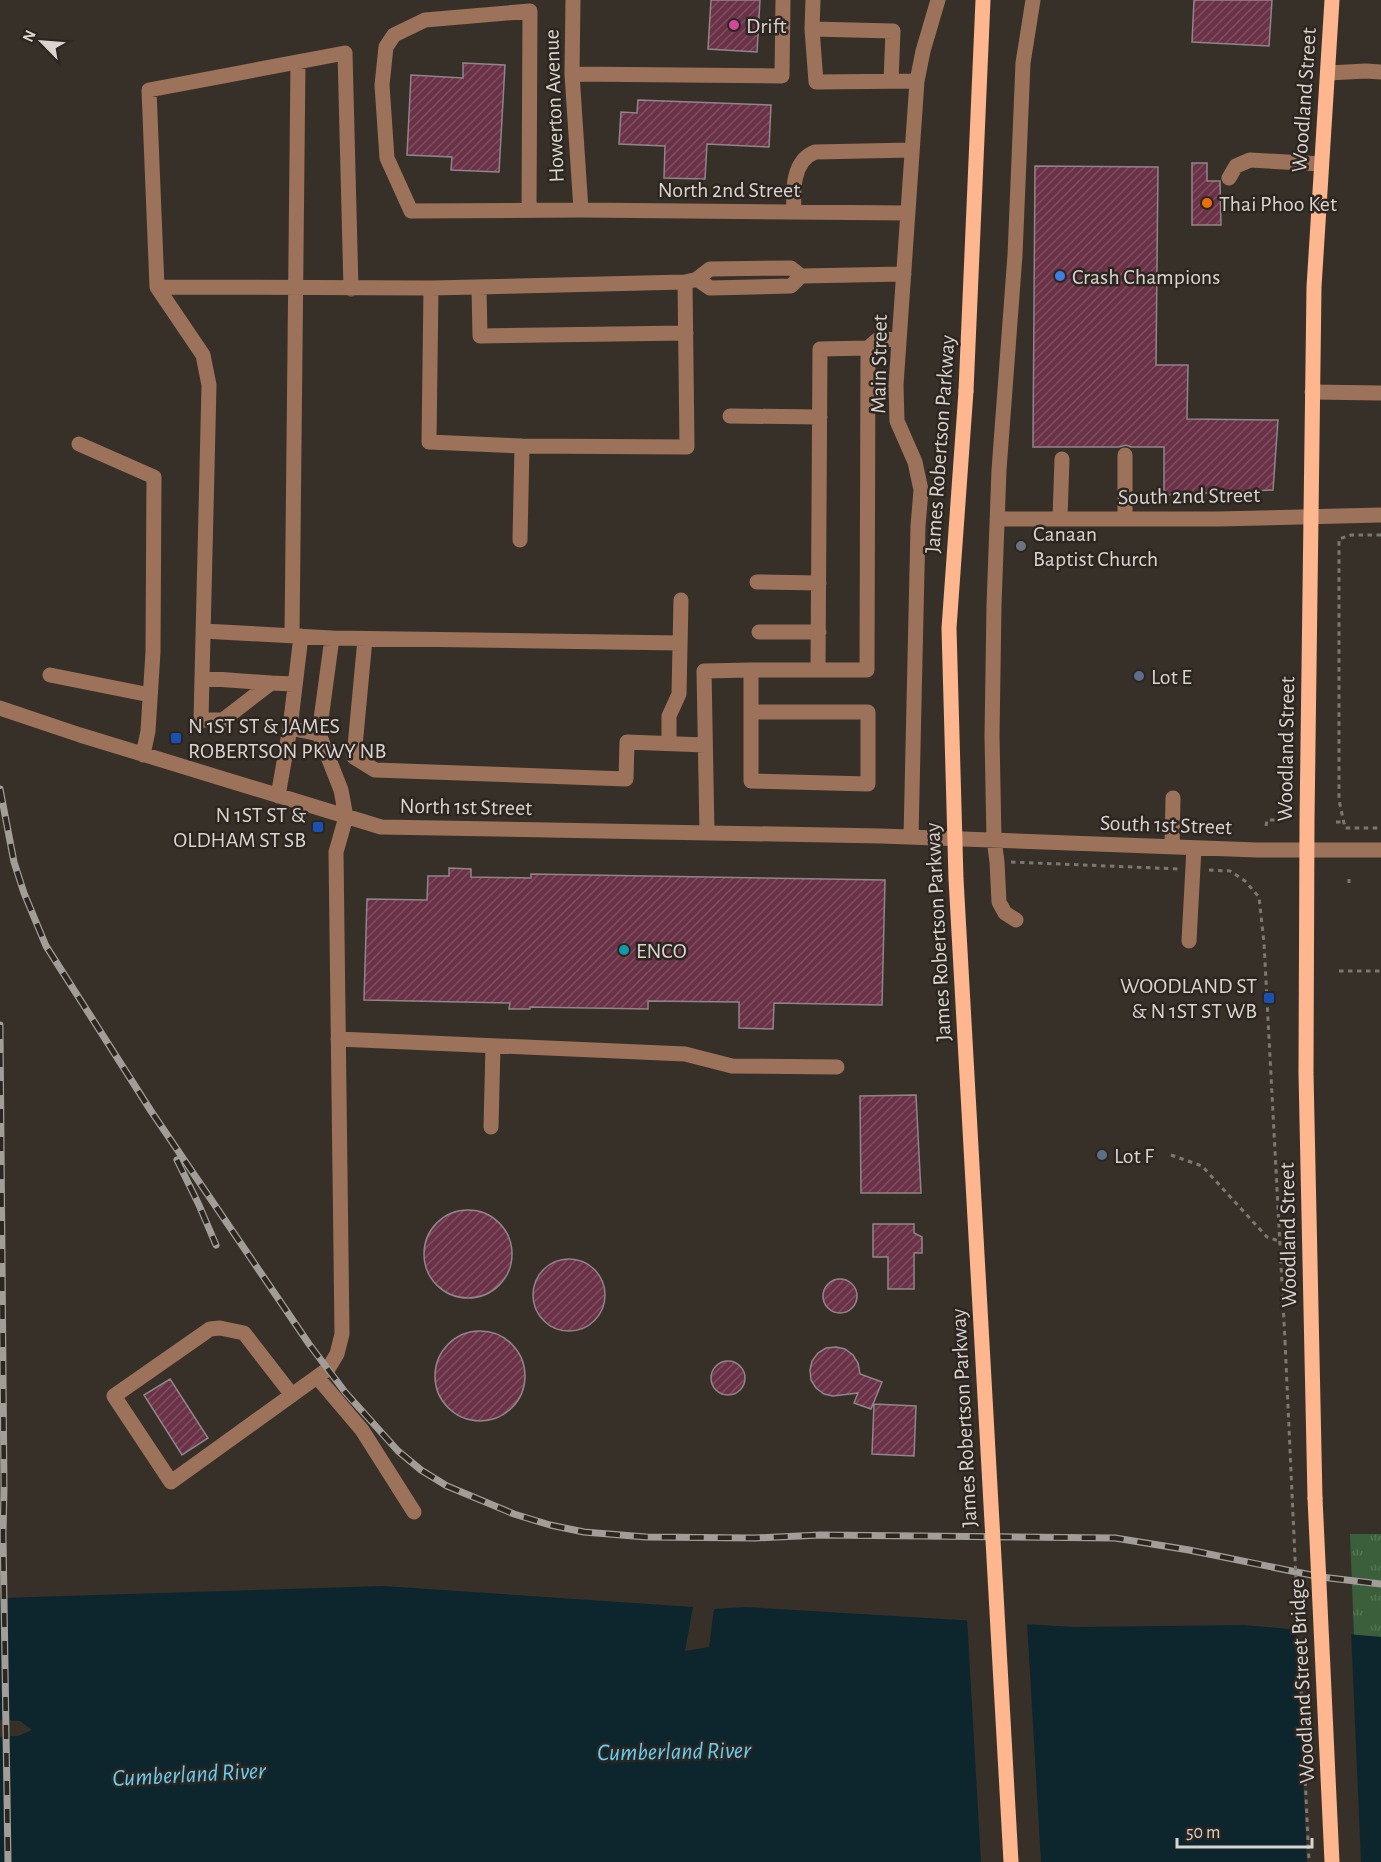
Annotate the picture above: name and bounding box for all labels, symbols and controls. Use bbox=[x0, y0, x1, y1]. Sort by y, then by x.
north arrow bbox=[12, 12, 72, 72]
place label: Drift bbox=[746, 15, 787, 37]
marker: Drift bbox=[727, 18, 741, 32]
street label: Woodland Street bbox=[1288, 27, 1320, 173]
text: N bbox=[20, 28, 39, 45]
street label: Howerton Avenue bbox=[540, 29, 568, 183]
street label: North 2nd Street bbox=[658, 179, 800, 201]
place label: Thai Phoo Ket bbox=[1219, 193, 1337, 215]
marker: Thai Phoo Ket bbox=[1200, 196, 1214, 210]
place label: Crash Champions bbox=[1072, 266, 1220, 288]
marker: Crash Champions bbox=[1053, 269, 1067, 283]
street label: Main Street bbox=[867, 314, 891, 414]
street label: James Robertson Parkway bbox=[921, 333, 959, 554]
street label: South 2nd Street bbox=[1118, 484, 1260, 508]
place label: Canaan Baptist Church bbox=[1033, 523, 1158, 570]
marker: Canaan Baptist Church bbox=[1014, 539, 1028, 553]
place label: Lot E bbox=[1151, 666, 1192, 688]
marker: Lot E bbox=[1132, 669, 1146, 683]
street label: Woodland Street bbox=[1274, 676, 1298, 822]
place label: N 1ST ST & JAMES ROBERTSON PKWY NB bbox=[188, 715, 386, 762]
marker: N 1ST ST & JAMES ROBERTSON PKWY NB bbox=[169, 731, 183, 745]
street label: North 1st Street bbox=[400, 795, 532, 819]
place label: N 1ST ST & OLDHAM ST SB bbox=[173, 804, 307, 851]
street label: South 1st Street bbox=[1100, 812, 1232, 838]
marker: N 1ST ST & OLDHAM ST SB bbox=[311, 820, 325, 834]
street label: James Robertson Parkway bbox=[921, 821, 955, 1042]
place label: ENCO bbox=[636, 940, 687, 962]
marker: ENCO bbox=[617, 943, 631, 957]
place label: WOODLAND ST & N 1ST ST WB bbox=[1120, 975, 1257, 1022]
marker: WOODLAND ST & N 1ST ST WB bbox=[1262, 991, 1276, 1005]
place label: Lot F bbox=[1114, 1145, 1154, 1167]
marker: Lot F bbox=[1095, 1148, 1109, 1162]
street label: Woodland Street bbox=[1276, 1162, 1300, 1308]
street label: James Robertson Parkway bbox=[947, 1307, 981, 1528]
street label: Woodland Street Bridge bbox=[1286, 1578, 1318, 1784]
water label: Cumberland River bbox=[597, 1739, 752, 1765]
water label: Cumberland River bbox=[112, 1759, 268, 1791]
scale bar bbox=[1177, 1811, 1312, 1849]
text: 50 m bbox=[1186, 1824, 1220, 1842]

